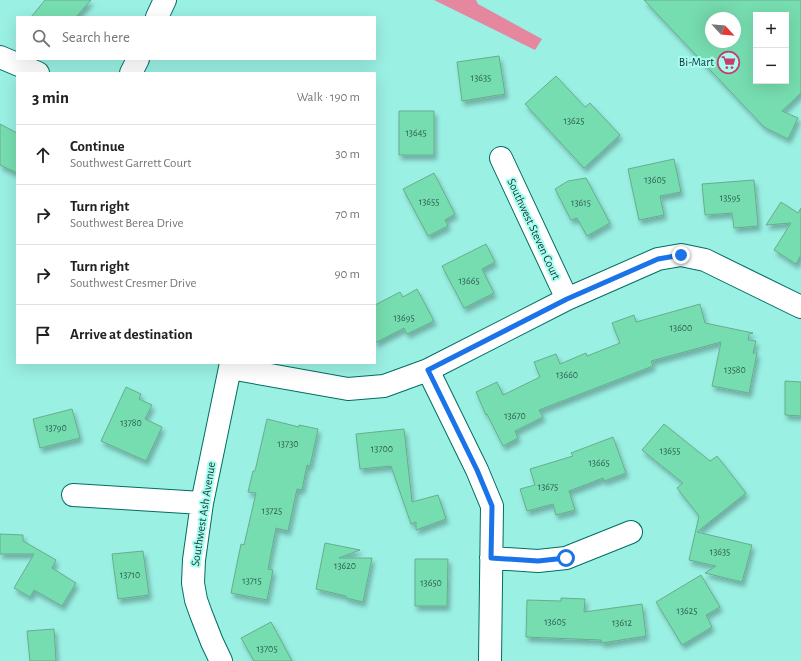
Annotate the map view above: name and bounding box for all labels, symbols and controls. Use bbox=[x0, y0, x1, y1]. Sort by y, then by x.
north arrow bbox=[705, 12, 741, 48]
map controls bbox=[753, 12, 789, 84]
button: + bbox=[753, 12, 789, 48]
search box bbox=[16, 16, 376, 60]
icon: search bbox=[30, 27, 52, 49]
text: Search here bbox=[62, 30, 130, 45]
button: − bbox=[753, 48, 789, 84]
supermarket icon: Bi-Mart bbox=[716, 49, 742, 75]
place label: Bi-Mart bbox=[679, 56, 714, 68]
house number: 13635 bbox=[471, 73, 491, 83]
text: 3 min bbox=[32, 89, 69, 106]
text: Walk · 190 m bbox=[297, 91, 360, 104]
house number: 13625 bbox=[564, 116, 585, 126]
house number: 13645 bbox=[405, 128, 427, 138]
text: Continue bbox=[70, 139, 125, 154]
icon: ahead bbox=[32, 144, 54, 166]
text: 30 m bbox=[335, 148, 360, 161]
text: Southwest Garrett Court bbox=[70, 157, 191, 170]
house number: 13605 bbox=[644, 175, 666, 185]
street label: Southwest Steven Court bbox=[505, 177, 563, 282]
house number: 13595 bbox=[720, 193, 740, 203]
house number: 13655 bbox=[419, 197, 439, 207]
house number: 13615 bbox=[571, 198, 591, 208]
text: Turn right bbox=[70, 199, 129, 214]
icon: right bbox=[32, 204, 54, 226]
text: 70 m bbox=[335, 208, 360, 221]
text: Southwest Berea Drive bbox=[70, 217, 183, 230]
route end bbox=[672, 246, 690, 264]
text: Turn right bbox=[70, 259, 129, 274]
icon: right bbox=[32, 264, 54, 286]
text: 90 m bbox=[334, 268, 360, 281]
house number: 13665 bbox=[458, 276, 480, 286]
text: Southwest Cresmer Drive bbox=[70, 277, 197, 290]
house number: 13695 bbox=[393, 313, 415, 323]
house number: 13600 bbox=[670, 323, 692, 333]
icon: arrive bbox=[32, 324, 54, 346]
text: Arrive at destination bbox=[70, 327, 193, 342]
house number: 13580 bbox=[724, 365, 746, 375]
house number: 13660 bbox=[556, 370, 578, 380]
house number: 13670 bbox=[504, 411, 526, 421]
house number: 13780 bbox=[120, 418, 142, 428]
house number: 13790 bbox=[45, 423, 67, 433]
house number: 13730 bbox=[277, 439, 299, 449]
house number: 13700 bbox=[371, 444, 393, 454]
house number: 13655 bbox=[660, 446, 680, 456]
house number: 13665 bbox=[588, 458, 610, 468]
street label: Southwest Ash Avenue bbox=[189, 461, 217, 567]
house number: 13675 bbox=[538, 482, 558, 492]
house number: 13725 bbox=[262, 506, 282, 516]
house number: 13635 bbox=[710, 547, 730, 557]
route start bbox=[557, 549, 575, 567]
house number: 13620 bbox=[334, 561, 356, 571]
house number: 13710 bbox=[120, 570, 140, 580]
house number: 13715 bbox=[242, 576, 262, 586]
house number: 13650 bbox=[420, 578, 442, 588]
house number: 13625 bbox=[677, 606, 698, 616]
house number: 13605 bbox=[544, 617, 566, 627]
house number: 13612 bbox=[612, 618, 633, 628]
house number: 13705 bbox=[256, 644, 278, 654]

